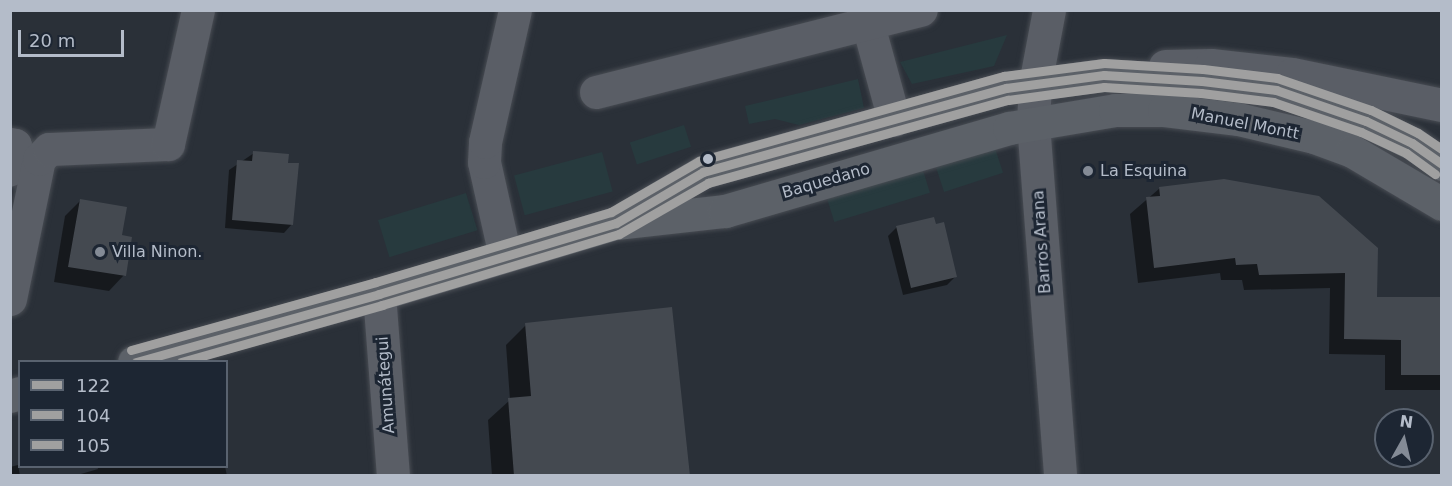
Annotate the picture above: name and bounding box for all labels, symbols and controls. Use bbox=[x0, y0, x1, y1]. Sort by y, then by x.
scale bar bbox=[21, 18, 128, 56]
text: 20 m bbox=[29, 30, 75, 51]
street label: Manuel Montt bbox=[1189, 104, 1301, 144]
unlabelled marker bbox=[702, 153, 714, 165]
street label: Baquedano bbox=[780, 159, 872, 203]
place label: La Esquina bbox=[1100, 161, 1187, 181]
marker: La Esquina bbox=[1081, 164, 1095, 178]
street label: Barros Arana bbox=[1029, 190, 1055, 294]
place label: Villa Ninon. bbox=[112, 242, 202, 262]
marker: Villa Ninon. bbox=[93, 245, 107, 259]
street label: Amunátegui bbox=[373, 336, 399, 434]
legend bbox=[18, 360, 228, 468]
text: 122 bbox=[76, 375, 110, 396]
text: 104 bbox=[76, 405, 110, 426]
north arrow bbox=[1374, 408, 1434, 468]
text: N bbox=[1398, 411, 1414, 432]
text: 105 bbox=[76, 435, 110, 456]

